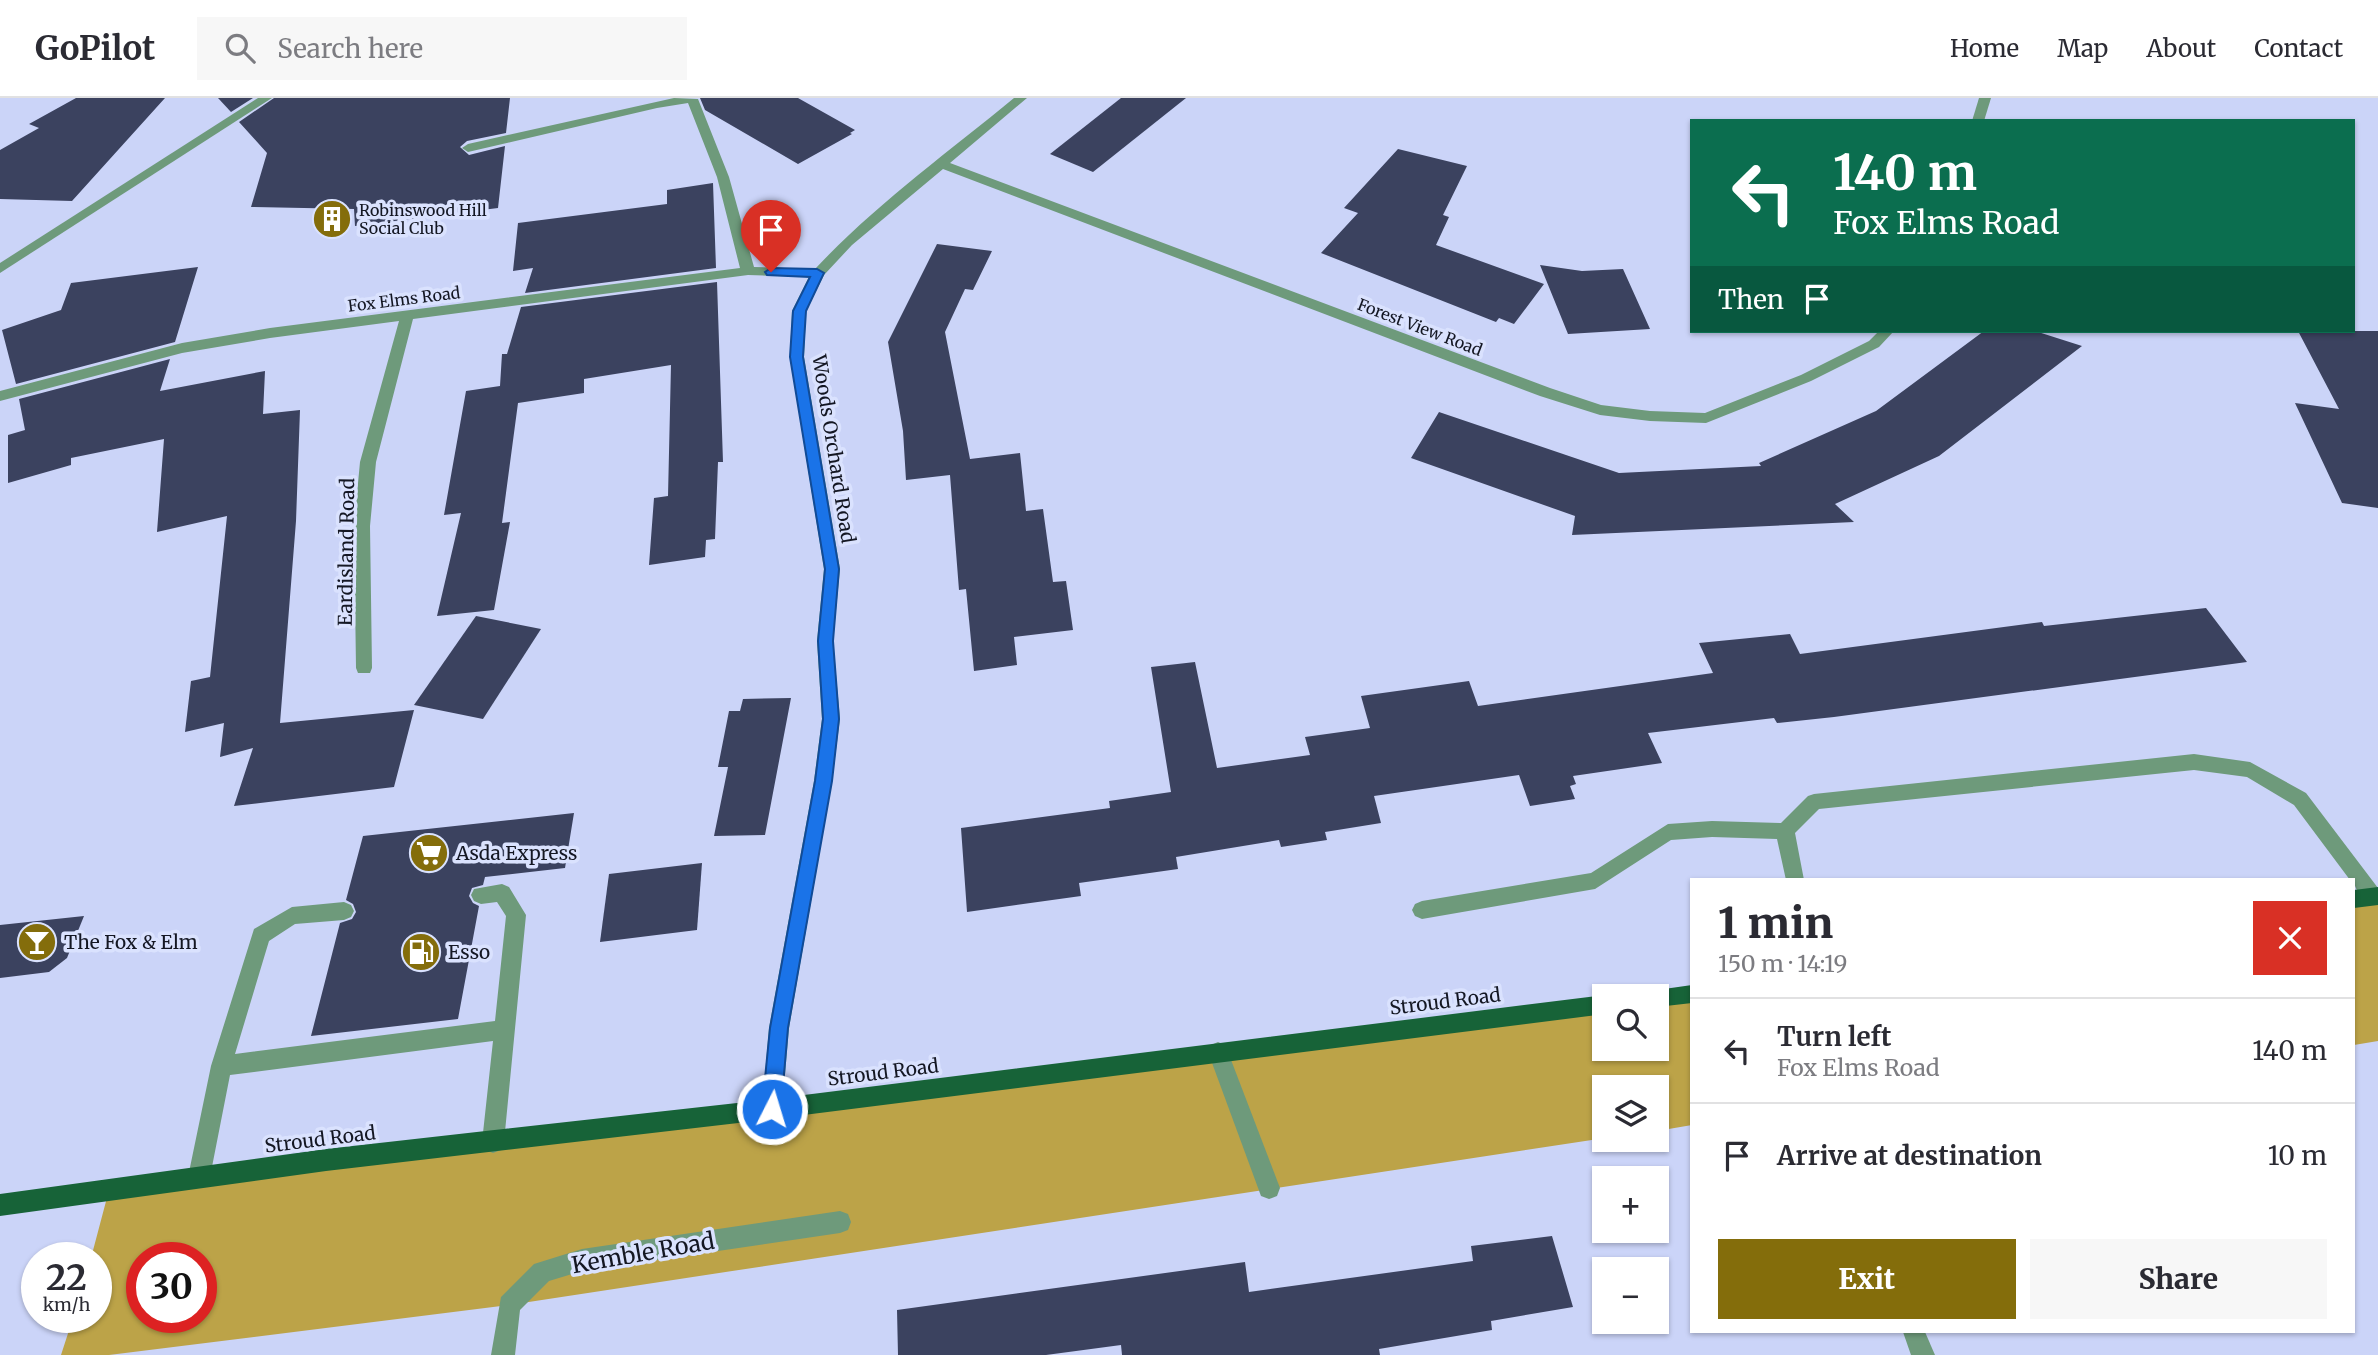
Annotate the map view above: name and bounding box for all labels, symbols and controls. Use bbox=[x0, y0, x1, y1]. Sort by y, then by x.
search box bbox=[197, 17, 687, 80]
text: GoPilot bbox=[35, 28, 155, 69]
icon: search bbox=[221, 29, 259, 67]
text: Search here bbox=[277, 32, 423, 65]
text: Home bbox=[1950, 33, 2019, 64]
text: Map bbox=[2057, 33, 2108, 64]
text: About bbox=[2146, 33, 2216, 64]
text: Contact bbox=[2254, 33, 2343, 64]
text: 140 m bbox=[1833, 142, 1977, 203]
icon: left bbox=[1718, 147, 1809, 238]
building icon: Robinswood Hill Social Club bbox=[311, 198, 353, 240]
place label: Robinswood Hill Social Club bbox=[359, 200, 487, 238]
pin bbox=[741, 200, 801, 272]
text: Fox Elms Road bbox=[1833, 203, 2059, 243]
icon: arrive bbox=[752, 211, 790, 249]
icon: arrive bbox=[1798, 280, 1836, 318]
street label: Fox Elms Road bbox=[347, 282, 462, 316]
text: Then bbox=[1718, 283, 1784, 316]
street label: Forest View Road bbox=[1355, 294, 1485, 360]
street label: Woods Orchard Road bbox=[807, 352, 861, 545]
street label: Eardisland Road bbox=[333, 478, 359, 626]
supermarket icon: Asda Express bbox=[408, 832, 450, 874]
place label: Asda Express bbox=[455, 841, 577, 865]
text: 1 min bbox=[1718, 897, 1833, 949]
button: close bbox=[2253, 901, 2327, 975]
bar icon: The Fox & Elm bbox=[16, 921, 58, 963]
place label: The Fox & Elm bbox=[64, 930, 198, 954]
fuel station icon: Esso bbox=[400, 931, 442, 973]
place label: Esso bbox=[448, 940, 490, 964]
text: 150 m · 14:19 bbox=[1718, 949, 1847, 978]
street label: Stroud Road bbox=[1388, 982, 1502, 1020]
map controls bbox=[1592, 984, 1669, 1334]
button: search bbox=[1592, 984, 1669, 1061]
text: Turn left bbox=[1777, 1020, 1891, 1053]
icon: left bbox=[1718, 1032, 1756, 1070]
text: 140 m bbox=[2252, 1034, 2327, 1067]
street label: Stroud Road bbox=[826, 1053, 940, 1091]
text: Fox Elms Road bbox=[1777, 1053, 1940, 1082]
position arrow bbox=[735, 1072, 809, 1146]
button: layers bbox=[1592, 1075, 1669, 1152]
street label: Stroud Road bbox=[263, 1120, 377, 1158]
icon: arrive bbox=[1718, 1137, 1756, 1175]
text: Arrive at destination bbox=[1777, 1139, 2042, 1172]
text: 10 m bbox=[2268, 1139, 2327, 1172]
button: + bbox=[1592, 1166, 1669, 1243]
street label: Kemble Road bbox=[569, 1226, 717, 1279]
button: Exit bbox=[1718, 1239, 2016, 1319]
button: Share bbox=[2030, 1239, 2327, 1319]
speed limit sign: 30 bbox=[126, 1242, 217, 1333]
text: 22 bbox=[46, 1256, 87, 1300]
button: − bbox=[1592, 1257, 1669, 1334]
text: km/h bbox=[43, 1293, 90, 1316]

